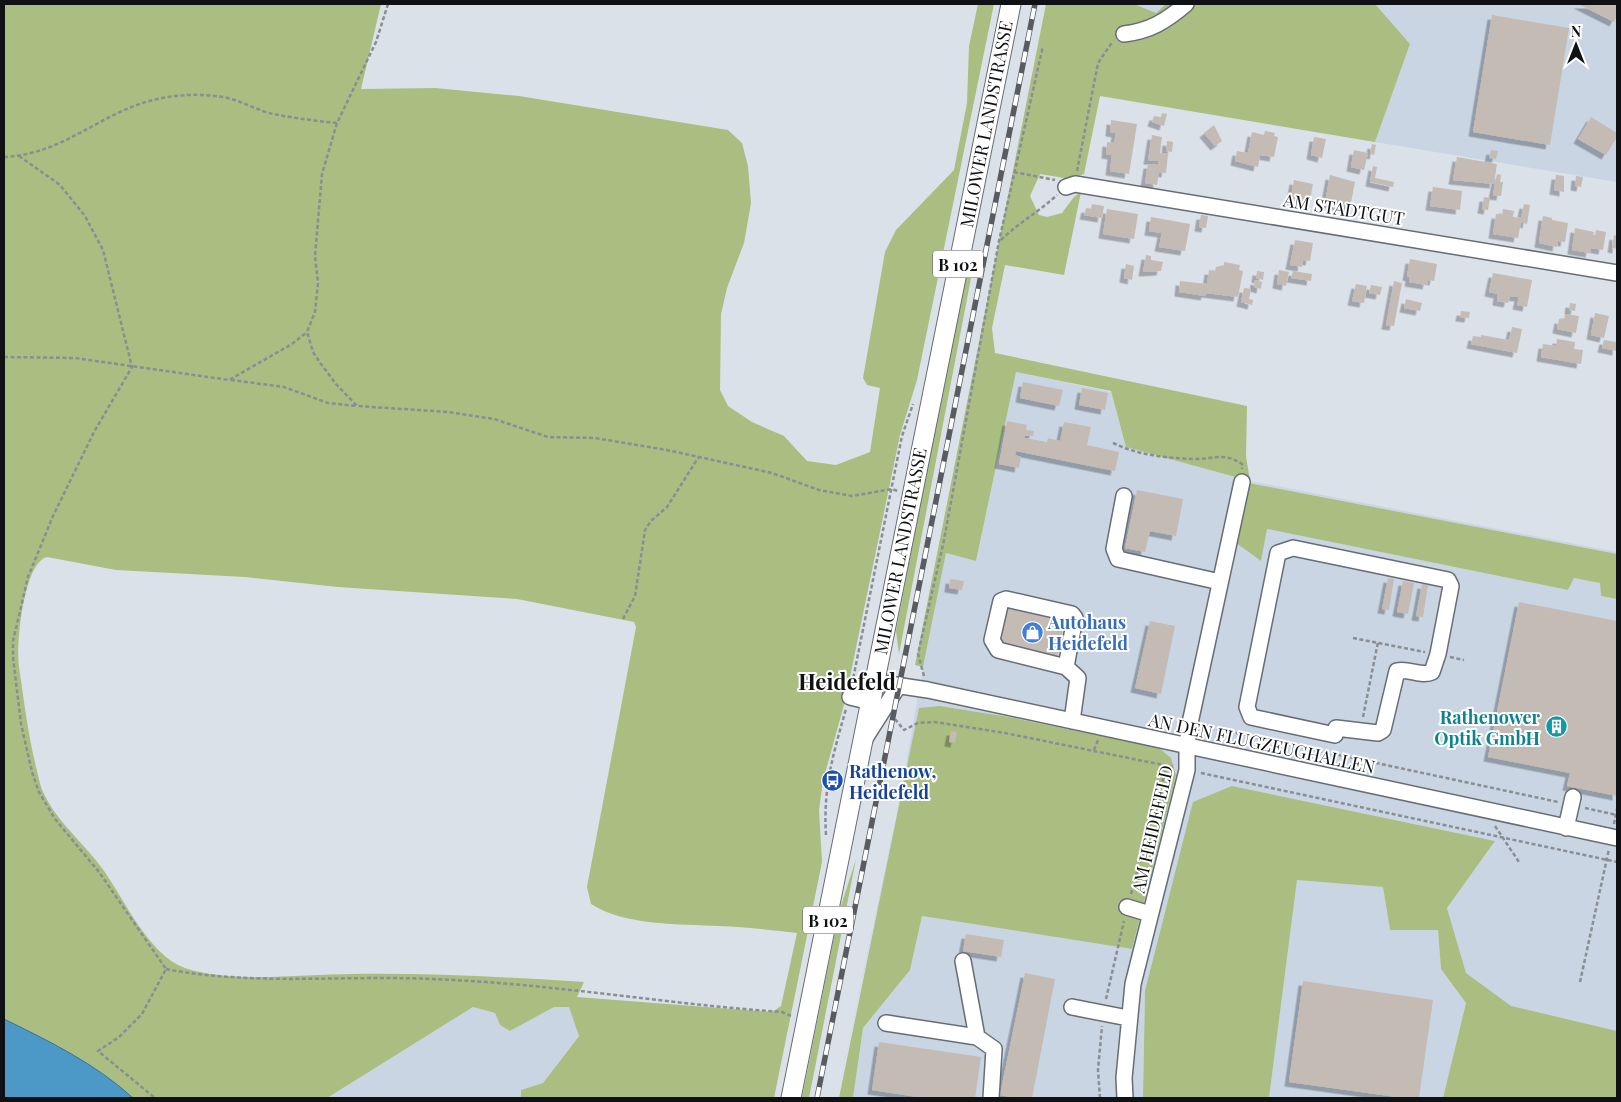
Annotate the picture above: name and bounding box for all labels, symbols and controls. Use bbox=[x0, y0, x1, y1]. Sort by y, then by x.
street label: MILOWER LANDSTRASSE bbox=[954, 18, 1018, 229]
north arrow bbox=[1551, 20, 1601, 70]
text: N bbox=[1571, 22, 1581, 41]
street label: AM STADTGUT bbox=[1281, 187, 1406, 230]
road number: B 102 bbox=[933, 250, 983, 278]
street label: MILOWER LANDSTRASSE bbox=[868, 445, 932, 656]
place label: Autohaus Heidefeld bbox=[1047, 610, 1128, 655]
shop icon: Autohaus Heidefeld bbox=[1020, 620, 1044, 644]
district label: Heidefeld bbox=[798, 666, 896, 696]
place label: Rathenower Optik GmbH bbox=[1434, 705, 1541, 750]
street label: AN DEN FLUGZEUGHALLEN bbox=[1146, 707, 1378, 779]
building icon: Rathenower Optik GmbH bbox=[1544, 715, 1568, 739]
place label: Rathenow, Heidefeld bbox=[849, 759, 936, 804]
street label: AM HEIDEFELD bbox=[1125, 763, 1178, 896]
bus stop icon: Rathenow, Heidefeld bbox=[821, 769, 845, 793]
road number: B 102 bbox=[803, 906, 853, 934]

